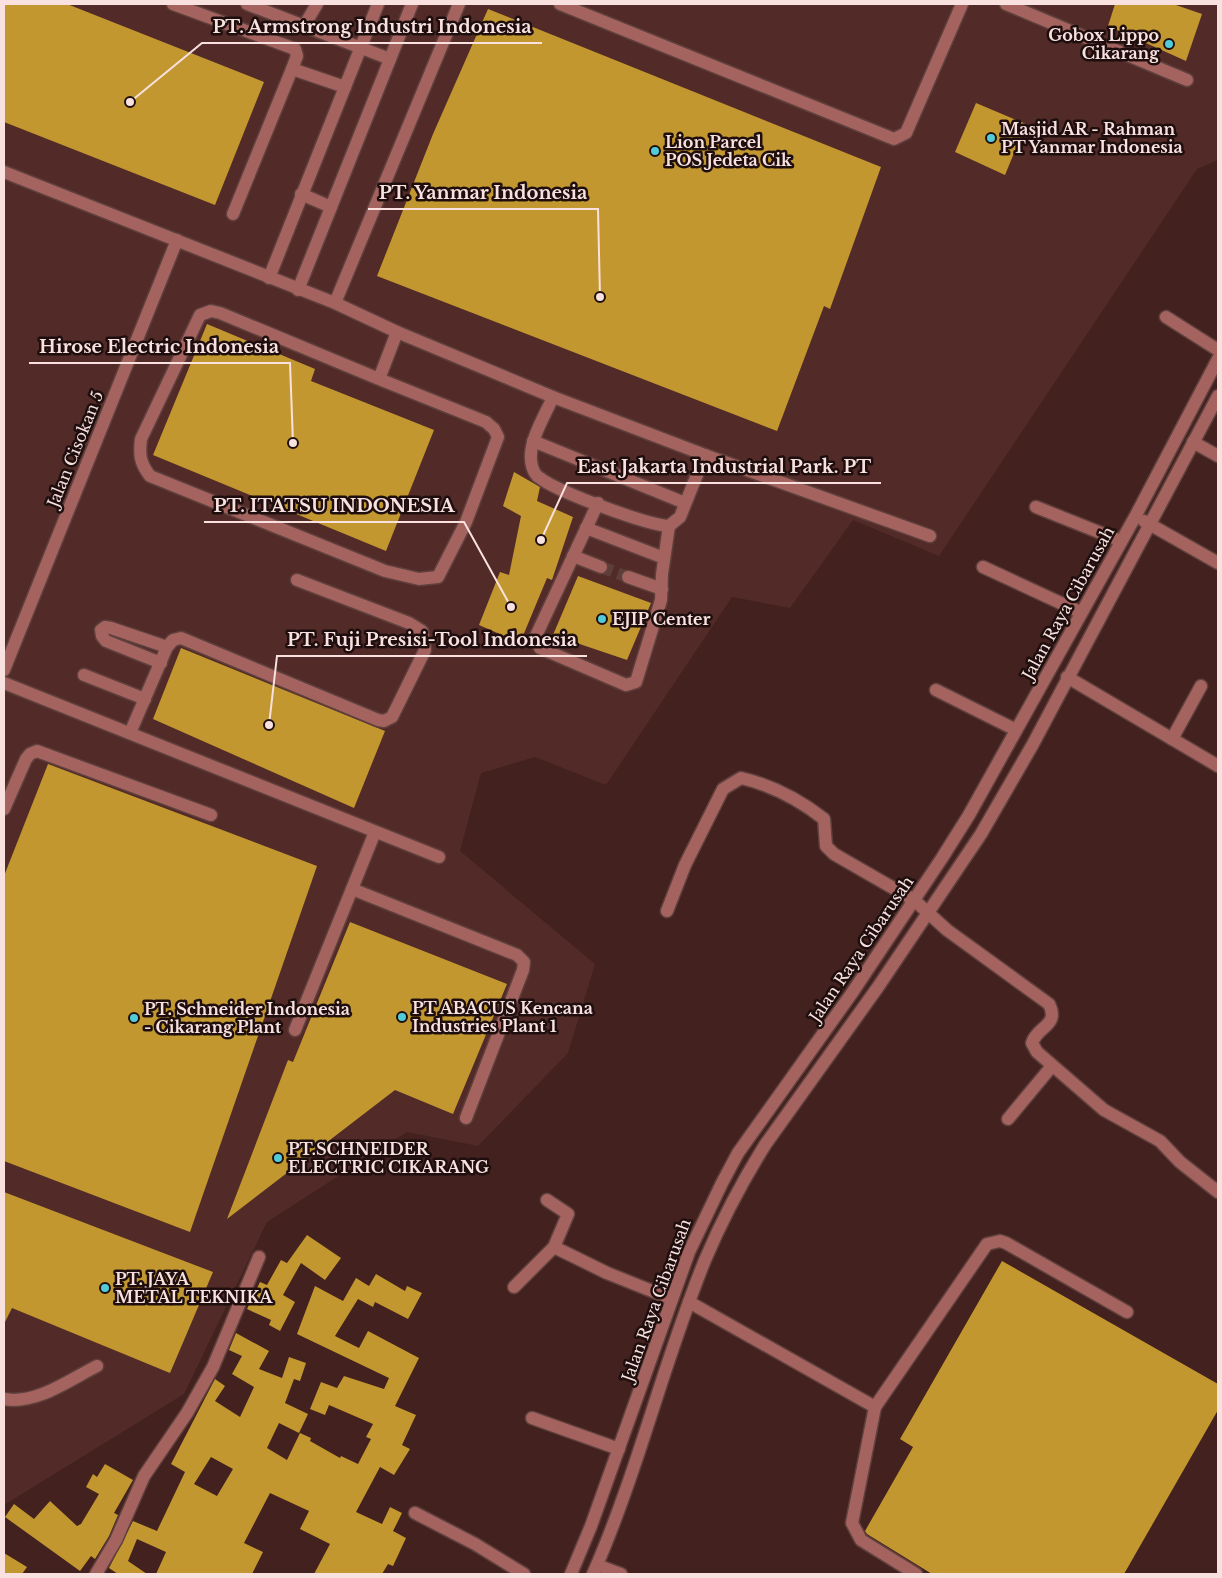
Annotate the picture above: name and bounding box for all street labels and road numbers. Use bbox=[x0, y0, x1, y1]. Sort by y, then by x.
street label: Jalan Cisokan 5 bbox=[42, 388, 107, 512]
street label: Jalan Raya Cibarusah bbox=[1017, 523, 1118, 685]
street label: Jalan Raya Cibarusah bbox=[804, 872, 917, 1028]
street label: Jalan Raya Cibarusah bbox=[617, 1216, 695, 1386]

